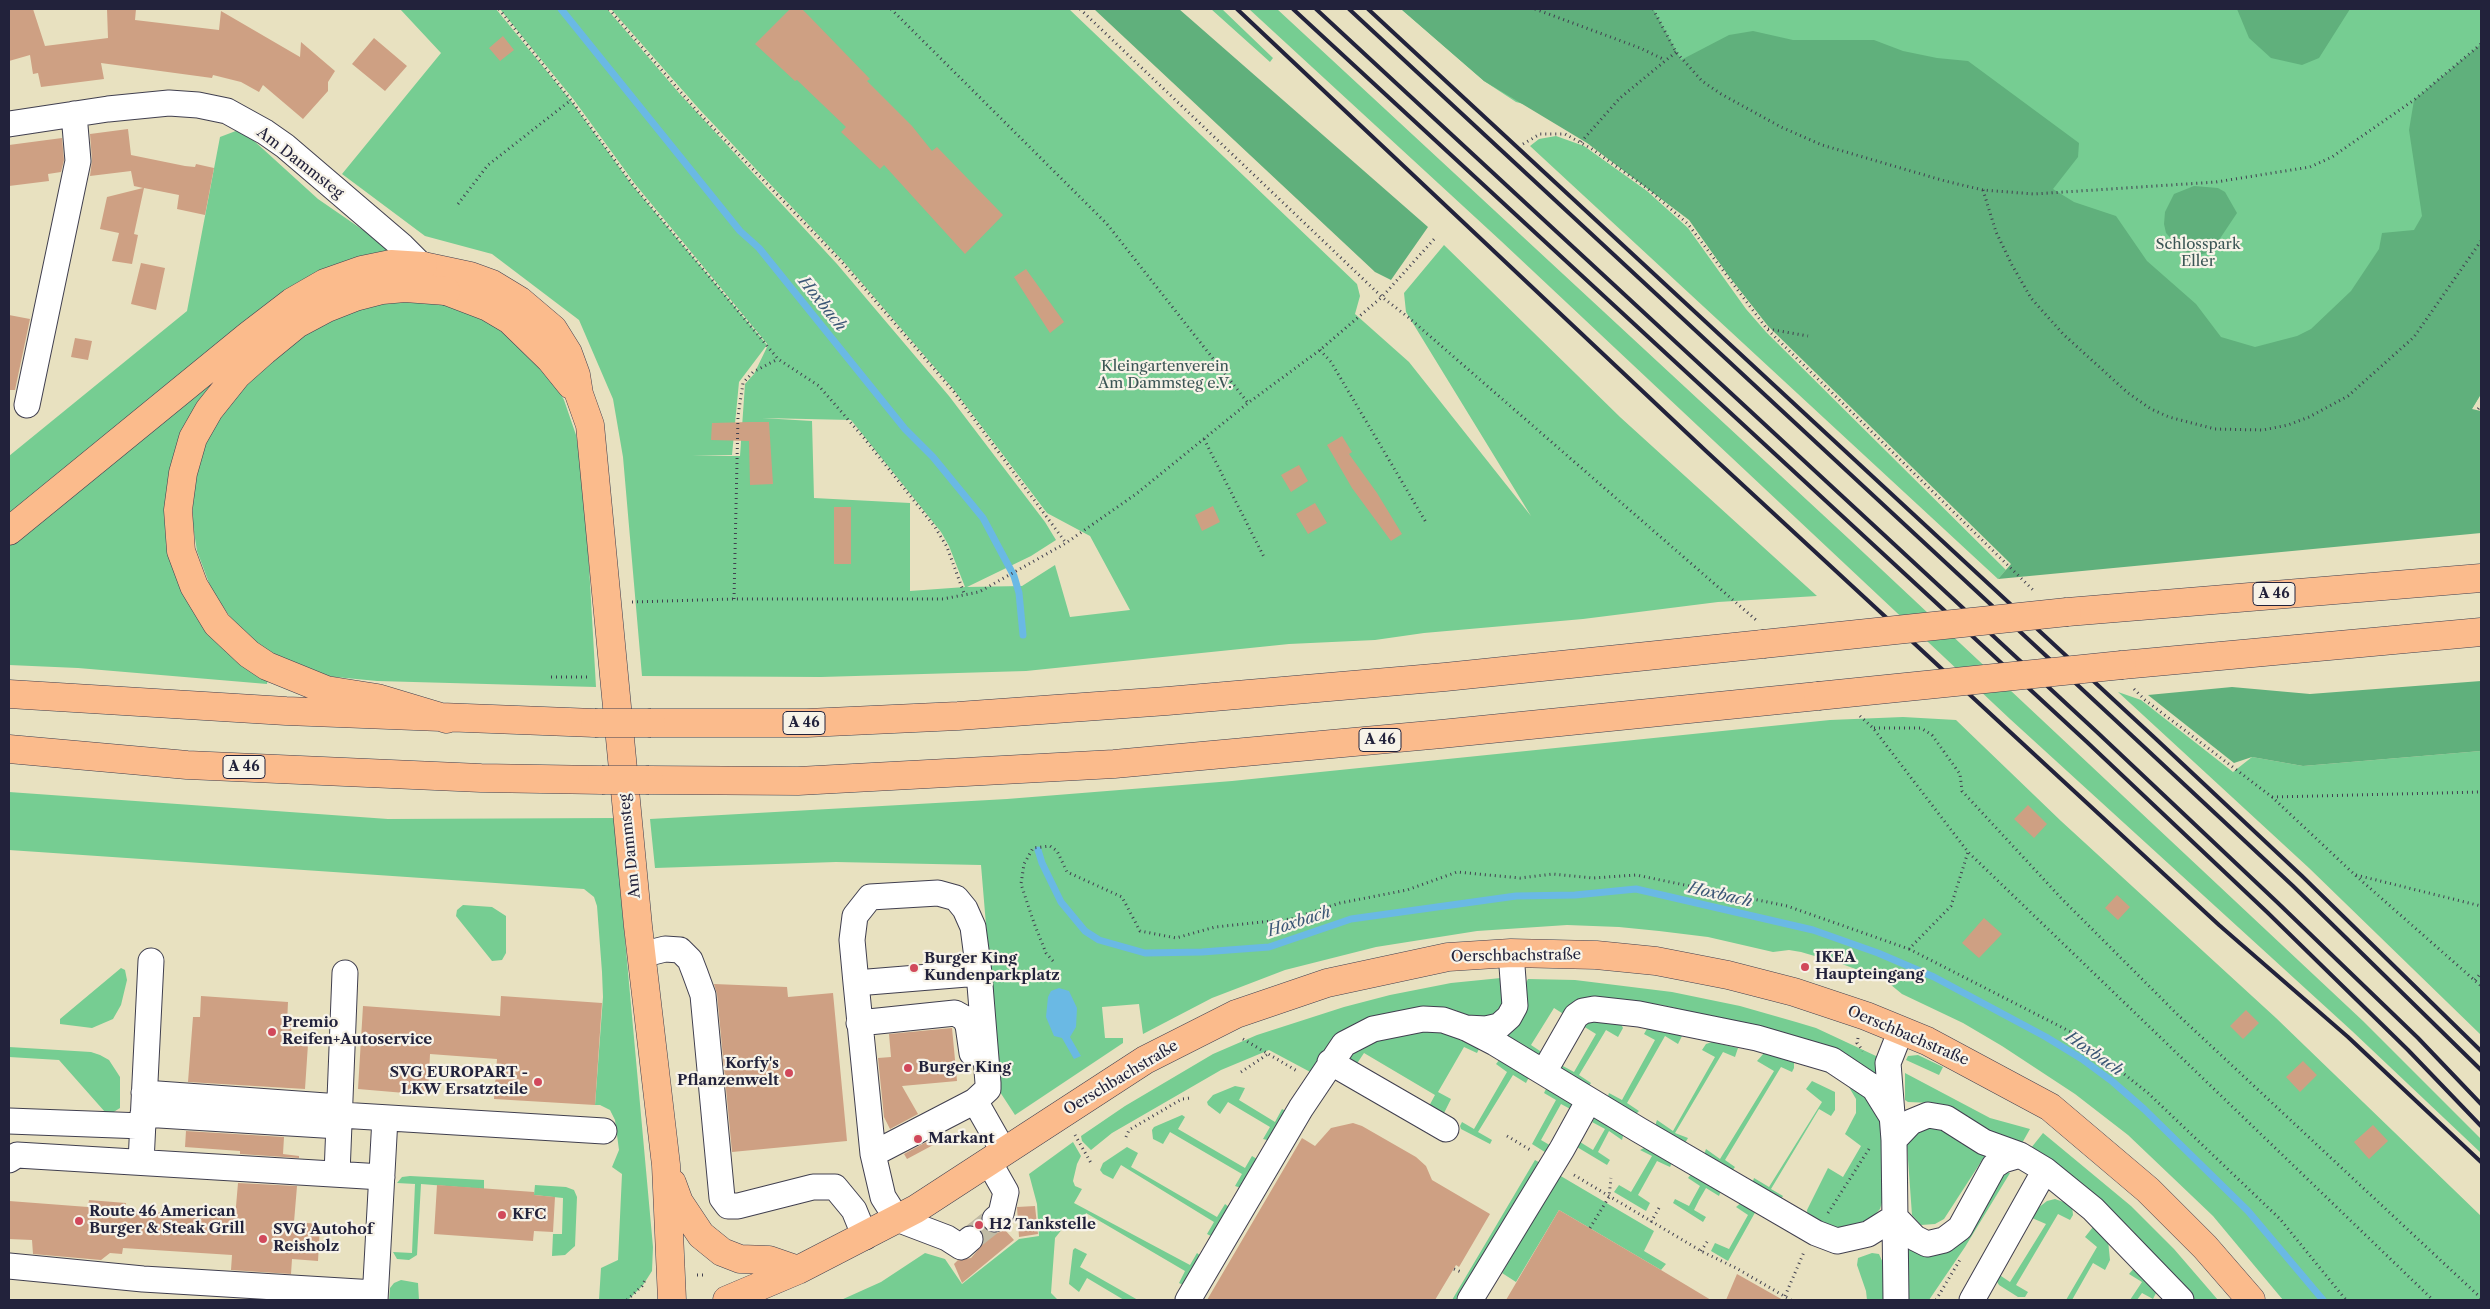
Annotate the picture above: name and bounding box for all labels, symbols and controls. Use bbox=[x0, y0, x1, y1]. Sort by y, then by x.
street label: Am Dammsteg bbox=[253, 124, 347, 202]
park label: Schlosspark Eller bbox=[2155, 236, 2241, 271]
water label: Hoxbach bbox=[794, 273, 850, 335]
park label: Kleingartenverein Am Dammsteg e.V. bbox=[1098, 358, 1232, 393]
road number: A 46 bbox=[2253, 582, 2295, 606]
road number: A 46 bbox=[783, 711, 825, 734]
road number: A 46 bbox=[1359, 728, 1401, 752]
road number: A 46 bbox=[223, 756, 265, 779]
street label: Am Dammsteg bbox=[616, 793, 644, 899]
water label: Hoxbach bbox=[1686, 878, 1754, 912]
water label: Hoxbach bbox=[1265, 903, 1333, 941]
street label: Oerschbachstraße bbox=[1451, 946, 1581, 966]
place label: IKEA Haupteingang bbox=[1815, 949, 1924, 984]
place label: Burger King Kundenparkplatz bbox=[924, 950, 1060, 985]
marker: IKEA Haupteingang bbox=[1799, 961, 1811, 973]
marker: Burger King Kundenparkplatz bbox=[908, 962, 920, 974]
street label: Oerschbachstraße bbox=[1845, 1002, 1971, 1070]
place label: Premio Reifen+Autoservice bbox=[282, 1014, 432, 1049]
marker: Premio Reifen+Autoservice bbox=[266, 1026, 278, 1038]
water label: Hoxbach bbox=[2062, 1027, 2126, 1081]
street label: Oerschbachstraße bbox=[1061, 1037, 1181, 1119]
place label: Korfy's Pflanzenwelt bbox=[677, 1055, 779, 1090]
place label: Burger King bbox=[918, 1059, 1011, 1077]
marker: Burger King bbox=[902, 1062, 914, 1074]
place label: SVG EUROPART - LKW Ersatzteile bbox=[389, 1064, 528, 1099]
marker: Korfy's Pflanzenwelt bbox=[783, 1067, 795, 1079]
marker: SVG EUROPART - LKW Ersatzteile bbox=[532, 1076, 544, 1088]
place label: Markant bbox=[928, 1130, 994, 1148]
marker: Markant bbox=[912, 1133, 924, 1145]
place label: Route 46 American Burger & Steak Grill bbox=[89, 1203, 245, 1238]
place label: KFC bbox=[512, 1206, 546, 1224]
marker: KFC bbox=[496, 1209, 508, 1221]
marker: Route 46 American Burger & Steak Grill bbox=[73, 1215, 85, 1227]
place label: H2 Tankstelle bbox=[989, 1216, 1096, 1234]
marker: H2 Tankstelle bbox=[973, 1219, 985, 1231]
place label: SVG Autohof Reisholz bbox=[273, 1221, 373, 1256]
marker: SVG Autohof Reisholz bbox=[257, 1233, 269, 1245]

